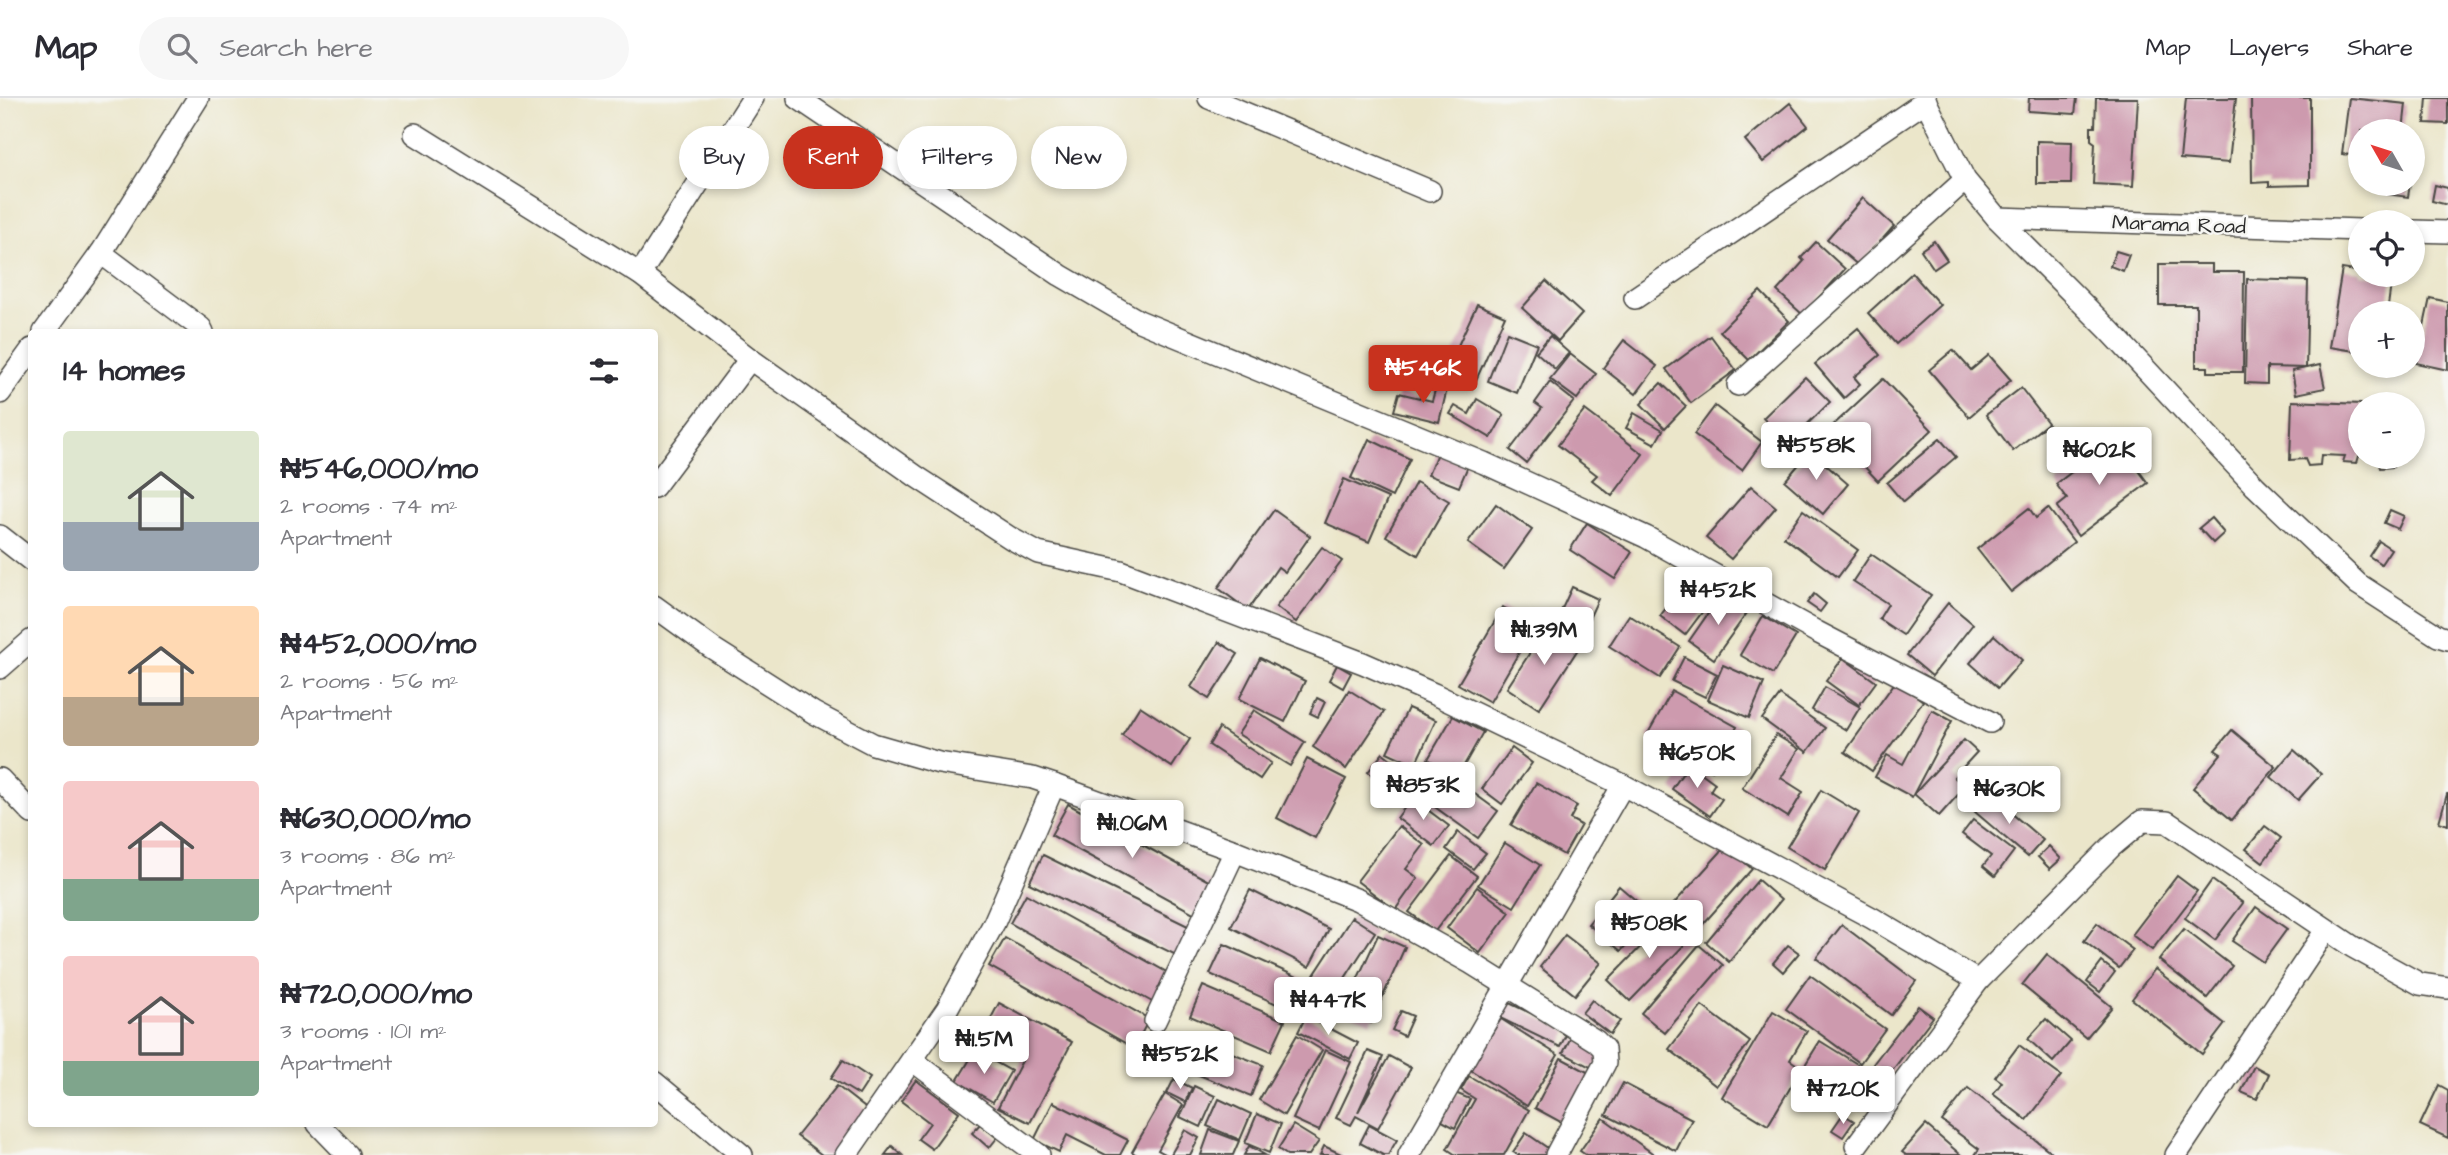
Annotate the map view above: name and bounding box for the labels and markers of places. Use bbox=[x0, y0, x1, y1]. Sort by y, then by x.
pin: ₦546K bbox=[1374, 345, 1472, 405]
pin: ₦558K bbox=[1767, 422, 1865, 482]
pin: ₦602K bbox=[2050, 428, 2148, 487]
pin: ₦452K bbox=[1669, 568, 1767, 627]
pin: ₦1.39M bbox=[1487, 608, 1601, 667]
pin: ₦650K bbox=[1648, 730, 1746, 790]
pin: ₦853K bbox=[1374, 762, 1472, 822]
pin: ₦630K bbox=[1960, 766, 2058, 826]
pin: ₦1.06M bbox=[1075, 800, 1189, 860]
pin: ₦508K bbox=[1600, 900, 1698, 960]
pin: ₦447K bbox=[1279, 978, 1377, 1037]
pin: ₦1.5M bbox=[935, 1016, 1033, 1076]
pin: ₦552K bbox=[1131, 1032, 1229, 1091]
pin: ₦720K bbox=[1794, 1066, 1892, 1126]

